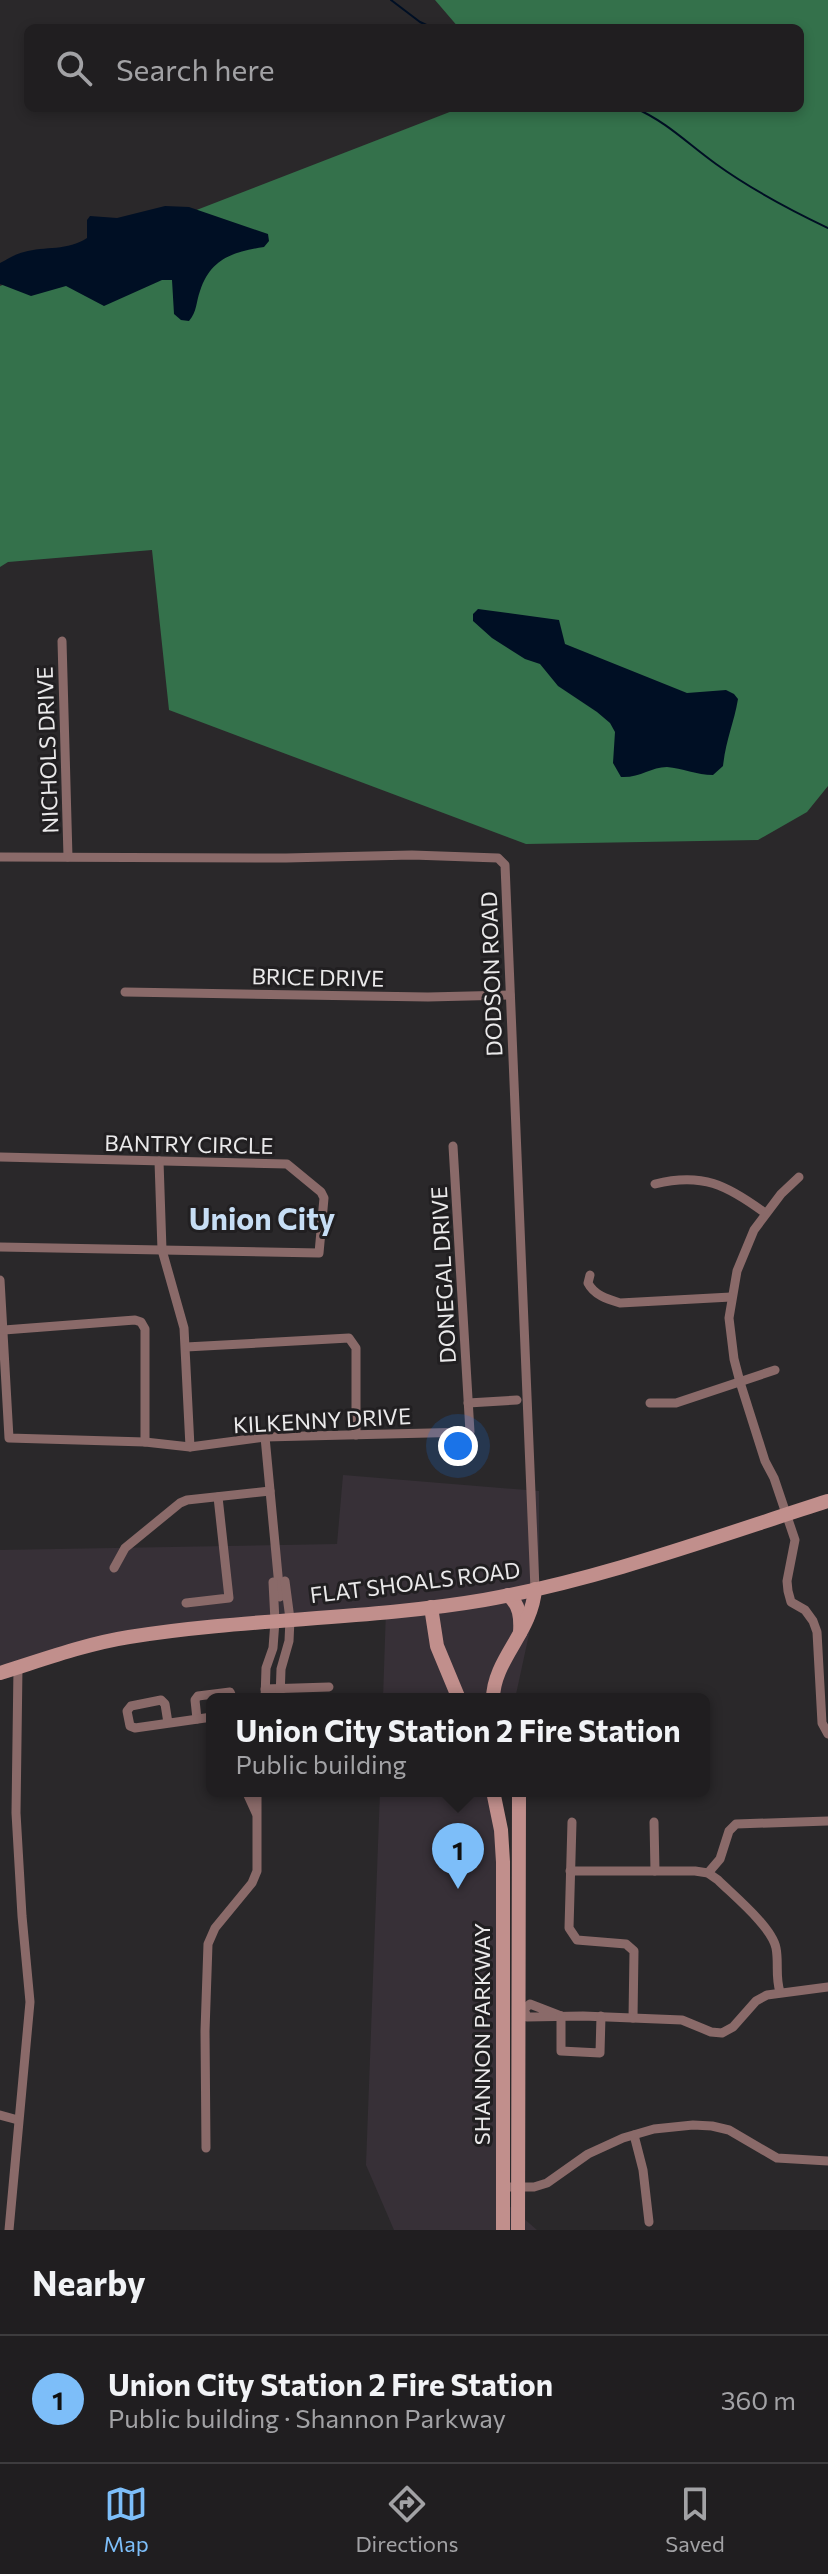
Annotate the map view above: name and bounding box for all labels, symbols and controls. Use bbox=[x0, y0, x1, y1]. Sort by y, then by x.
search box bbox=[24, 24, 804, 112]
icon: search bbox=[52, 46, 96, 90]
text: Search here bbox=[116, 50, 275, 87]
street label: NICHOLS DRIVE bbox=[31, 666, 63, 834]
street label: DODSON ROAD bbox=[475, 891, 507, 1057]
street label: BRICE DRIVE bbox=[251, 962, 385, 992]
street label: BANTRY CIRCLE bbox=[104, 1129, 274, 1159]
street label: DONEGAL DRIVE bbox=[425, 1186, 461, 1364]
district label: Union City bbox=[189, 1199, 336, 1236]
street label: KILKENNY DRIVE bbox=[232, 1402, 412, 1438]
your location bbox=[438, 1426, 478, 1466]
street label: FLAT SHOALS ROAD bbox=[308, 1556, 522, 1608]
popup bbox=[206, 1693, 710, 1797]
text: Union City Station 2 Fire Station bbox=[235, 1711, 681, 1748]
text: Public building bbox=[235, 1748, 407, 1779]
pin: 1 bbox=[432, 1823, 484, 1889]
street label: SHANNON PARKWAY bbox=[468, 1923, 495, 2145]
text: Nearby bbox=[32, 2261, 146, 2303]
text: Union City Station 2 Fire Station bbox=[108, 2365, 553, 2402]
text: 1 bbox=[52, 2384, 64, 2415]
text: 360 m bbox=[721, 2384, 796, 2415]
text: Public building · Shannon Parkway bbox=[108, 2402, 506, 2433]
tab: Map bbox=[103, 2482, 149, 2557]
tab: Directions bbox=[355, 2482, 459, 2557]
tab: Saved bbox=[665, 2482, 725, 2557]

